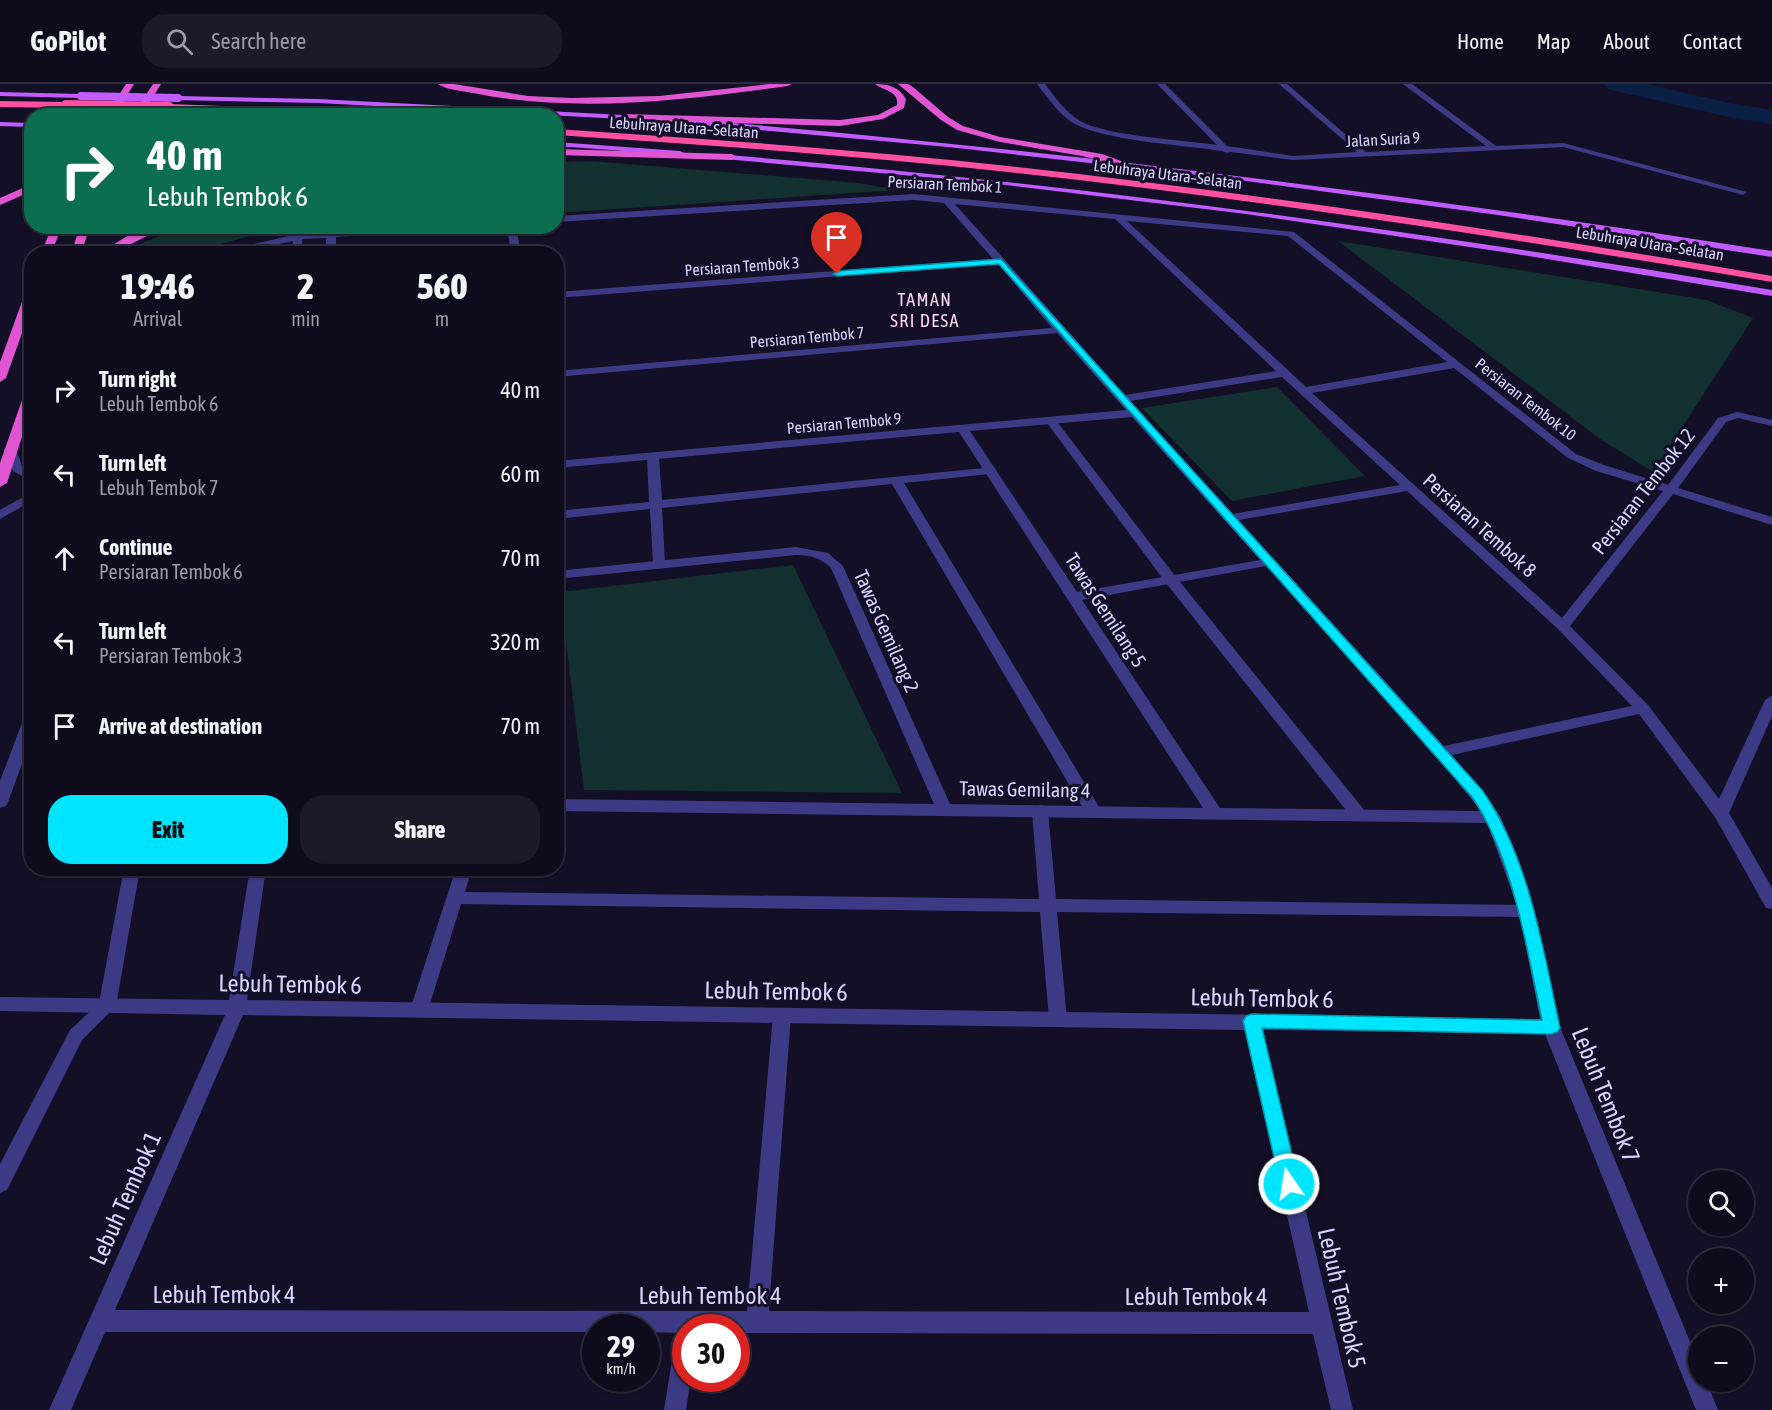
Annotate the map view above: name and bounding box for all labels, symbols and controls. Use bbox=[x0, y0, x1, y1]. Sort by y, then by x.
search box bbox=[142, 14, 562, 68]
text: GoPilot bbox=[30, 25, 106, 57]
icon: search bbox=[163, 25, 196, 58]
text: Search here bbox=[211, 28, 306, 54]
text: Home bbox=[1457, 29, 1504, 53]
text: Map bbox=[1537, 29, 1571, 53]
text: About bbox=[1604, 29, 1650, 53]
text: Contact bbox=[1683, 29, 1742, 53]
street label: Lebuhraya Utara–Selatan bbox=[609, 113, 759, 142]
street label: Jalan Suria 9 bbox=[1345, 128, 1421, 150]
text: 40 m bbox=[147, 131, 222, 179]
icon: right bbox=[48, 132, 126, 210]
street label: Lebuhraya Utara–Selatan bbox=[1093, 156, 1243, 193]
street label: Persiaran Tembok 1 bbox=[887, 172, 1003, 196]
text: Lebuh Tembok 6 bbox=[147, 181, 308, 212]
pin bbox=[811, 212, 862, 274]
icon: arrive bbox=[820, 221, 853, 254]
street label: Lebuhraya Utara–Selatan bbox=[1575, 222, 1725, 265]
street label: Persiaran Tembok 3 bbox=[684, 253, 800, 279]
text: 19:46 bbox=[121, 265, 195, 307]
text: 2 bbox=[297, 265, 314, 307]
text: 560 bbox=[417, 265, 467, 307]
district label: TAMAN SRI DESA bbox=[890, 289, 960, 331]
text: Arrival bbox=[133, 307, 182, 330]
text: min bbox=[291, 307, 320, 330]
text: m bbox=[435, 307, 449, 330]
street label: Persiaran Tembok 7 bbox=[749, 323, 865, 351]
street label: Persiaran Tembok 10 bbox=[1472, 354, 1580, 444]
text: Turn right bbox=[99, 366, 176, 392]
icon: right bbox=[48, 374, 81, 407]
text: 40 m bbox=[500, 377, 540, 403]
text: Lebuh Tembok 6 bbox=[99, 392, 218, 415]
street label: Persiaran Tembok 9 bbox=[786, 409, 902, 437]
street label: Persiaran Tembok 12 bbox=[1587, 424, 1699, 558]
text: Turn left bbox=[99, 450, 166, 476]
icon: left bbox=[48, 458, 81, 491]
text: 60 m bbox=[500, 461, 540, 487]
street label: Persiaran Tembok 8 bbox=[1419, 468, 1541, 582]
text: Lebuh Tembok 7 bbox=[99, 476, 218, 499]
text: Continue bbox=[99, 534, 173, 560]
icon: ahead bbox=[48, 542, 81, 575]
text: 70 m bbox=[500, 545, 540, 571]
street label: Tawas Gemilang 5 bbox=[1061, 549, 1151, 671]
text: Persiaran Tembok 6 bbox=[99, 560, 243, 583]
street label: Tawas Gemilang 2 bbox=[850, 566, 924, 696]
text: Turn left bbox=[99, 618, 166, 644]
icon: left bbox=[48, 626, 81, 659]
text: 320 m bbox=[490, 629, 540, 655]
text: Persiaran Tembok 3 bbox=[99, 644, 243, 667]
icon: arrive bbox=[48, 710, 81, 743]
text: Arrive at destination bbox=[99, 713, 262, 739]
text: 70 m bbox=[500, 713, 540, 739]
street label: Tawas Gemilang 4 bbox=[959, 776, 1091, 802]
button: Exit bbox=[48, 795, 288, 864]
button: Share bbox=[300, 795, 540, 864]
street label: Lebuh Tembok 6 bbox=[218, 969, 362, 999]
street label: Lebuh Tembok 6 bbox=[704, 976, 848, 1006]
street label: Lebuh Tembok 6 bbox=[1190, 983, 1334, 1013]
street label: Lebuh Tembok 7 bbox=[1567, 1024, 1645, 1166]
street label: Lebuh Tembok 1 bbox=[84, 1127, 166, 1269]
position arrow bbox=[1257, 1152, 1321, 1216]
map controls bbox=[1688, 1170, 1754, 1392]
button: search bbox=[1688, 1170, 1754, 1236]
street label: Lebuh Tembok 5 bbox=[1313, 1225, 1371, 1371]
button: + bbox=[1688, 1248, 1754, 1314]
street label: Lebuh Tembok 4 bbox=[152, 1281, 296, 1308]
street label: Lebuh Tembok 4 bbox=[638, 1282, 782, 1309]
street label: Lebuh Tembok 4 bbox=[1124, 1283, 1268, 1310]
speed limit sign: 30 bbox=[672, 1314, 750, 1392]
button: − bbox=[1688, 1326, 1754, 1392]
text: 29 bbox=[607, 1329, 635, 1363]
text: km/h bbox=[606, 1360, 636, 1377]

